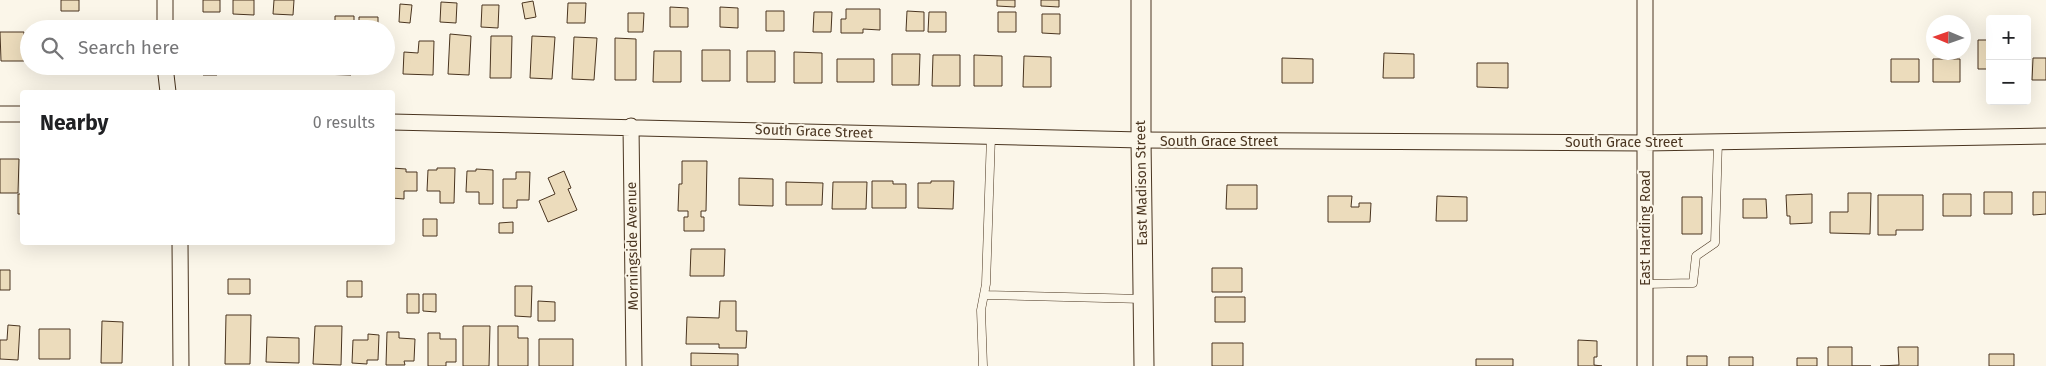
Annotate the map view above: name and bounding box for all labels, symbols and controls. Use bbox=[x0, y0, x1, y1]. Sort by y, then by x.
north arrow bbox=[1926, 15, 1971, 60]
map controls bbox=[1986, 15, 2031, 105]
button: + bbox=[1986, 15, 2031, 60]
search box bbox=[20, 20, 395, 75]
icon: search bbox=[38, 34, 66, 62]
text: Search here bbox=[78, 36, 179, 59]
button: − bbox=[1986, 60, 2031, 105]
text: Nearby bbox=[40, 110, 108, 136]
text: 0 results bbox=[313, 113, 375, 132]
street label: East Madison Street bbox=[1132, 119, 1151, 246]
street label: South Grace Street bbox=[755, 121, 874, 142]
street label: South Grace Street bbox=[1160, 133, 1279, 150]
street label: South Grace Street bbox=[1565, 134, 1684, 151]
street label: East Harding Road bbox=[1637, 170, 1654, 286]
street label: Morningside Avenue bbox=[623, 182, 642, 310]

